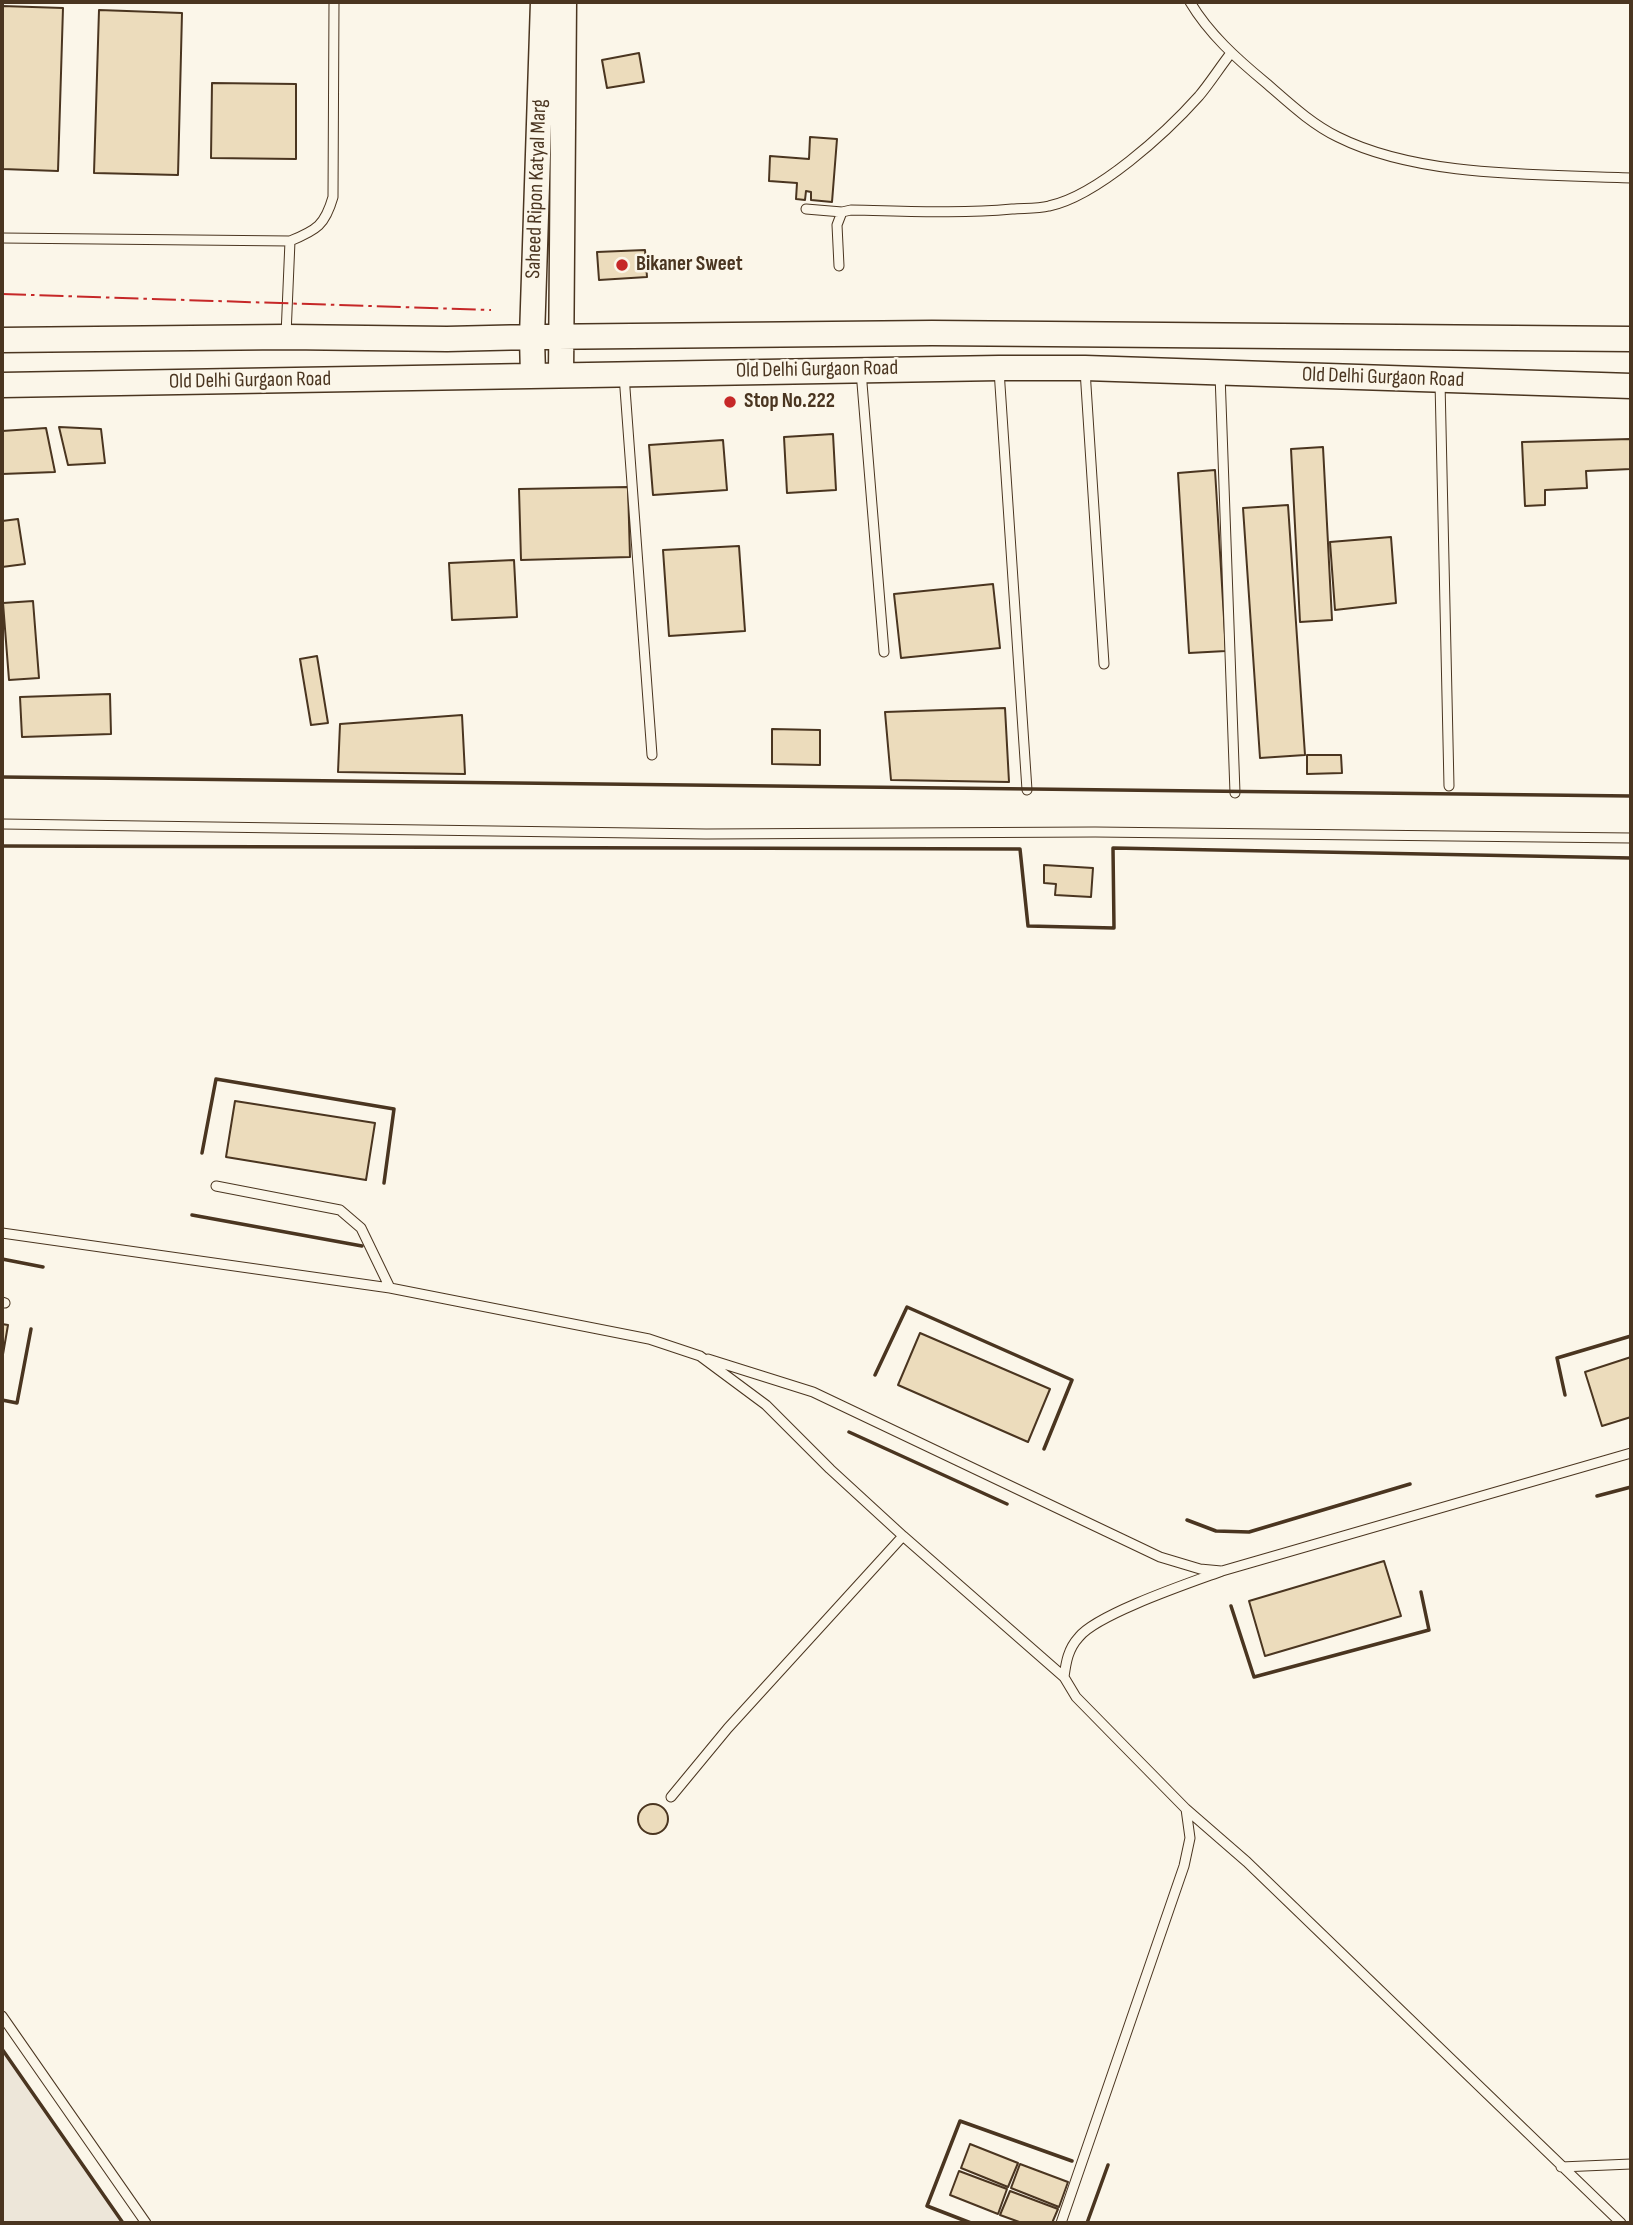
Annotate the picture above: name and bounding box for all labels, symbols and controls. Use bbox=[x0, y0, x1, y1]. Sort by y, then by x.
street label: Saheed Ripon Katyal Marg bbox=[521, 99, 553, 279]
place label: Bikaner Sweet bbox=[636, 252, 743, 278]
marker: Bikaner Sweet bbox=[614, 257, 630, 273]
street label: Old Delhi Gurgaon Road bbox=[736, 356, 898, 384]
street label: Old Delhi Gurgaon Road bbox=[1301, 363, 1465, 393]
street label: Old Delhi Gurgaon Road bbox=[169, 367, 331, 395]
place label: Stop No.222 bbox=[744, 389, 835, 415]
marker: Stop No.222 bbox=[722, 394, 738, 410]

